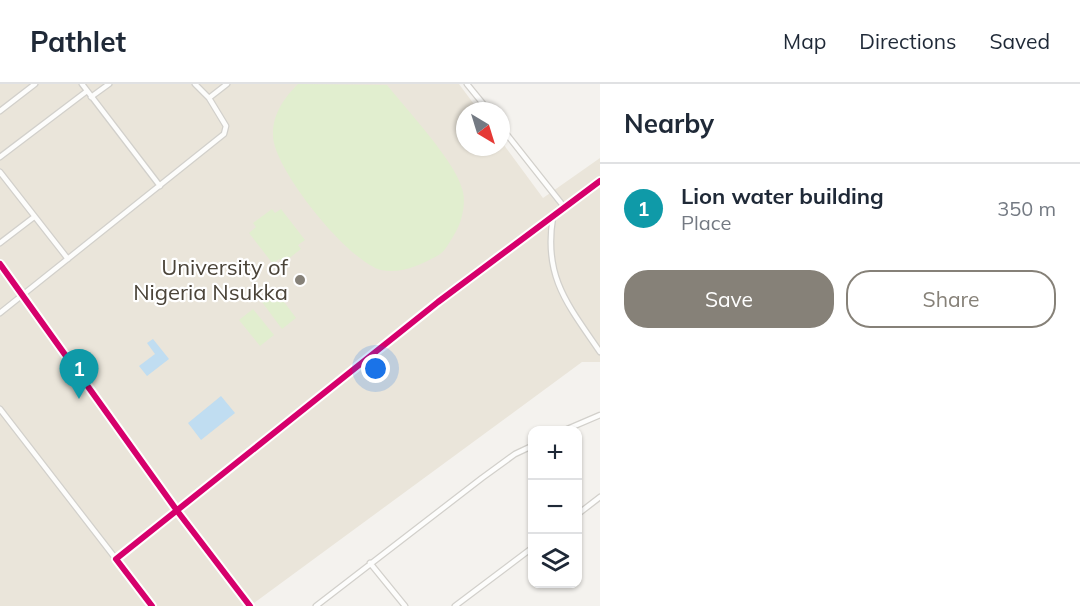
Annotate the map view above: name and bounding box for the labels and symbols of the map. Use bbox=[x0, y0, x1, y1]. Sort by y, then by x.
north arrow bbox=[456, 102, 510, 156]
place label: University of Nigeria Nsukka bbox=[133, 253, 289, 306]
marker: University of Nigeria Nsukka bbox=[293, 273, 307, 287]
pin: 1 bbox=[60, 350, 98, 399]
your location bbox=[361, 354, 390, 383]

